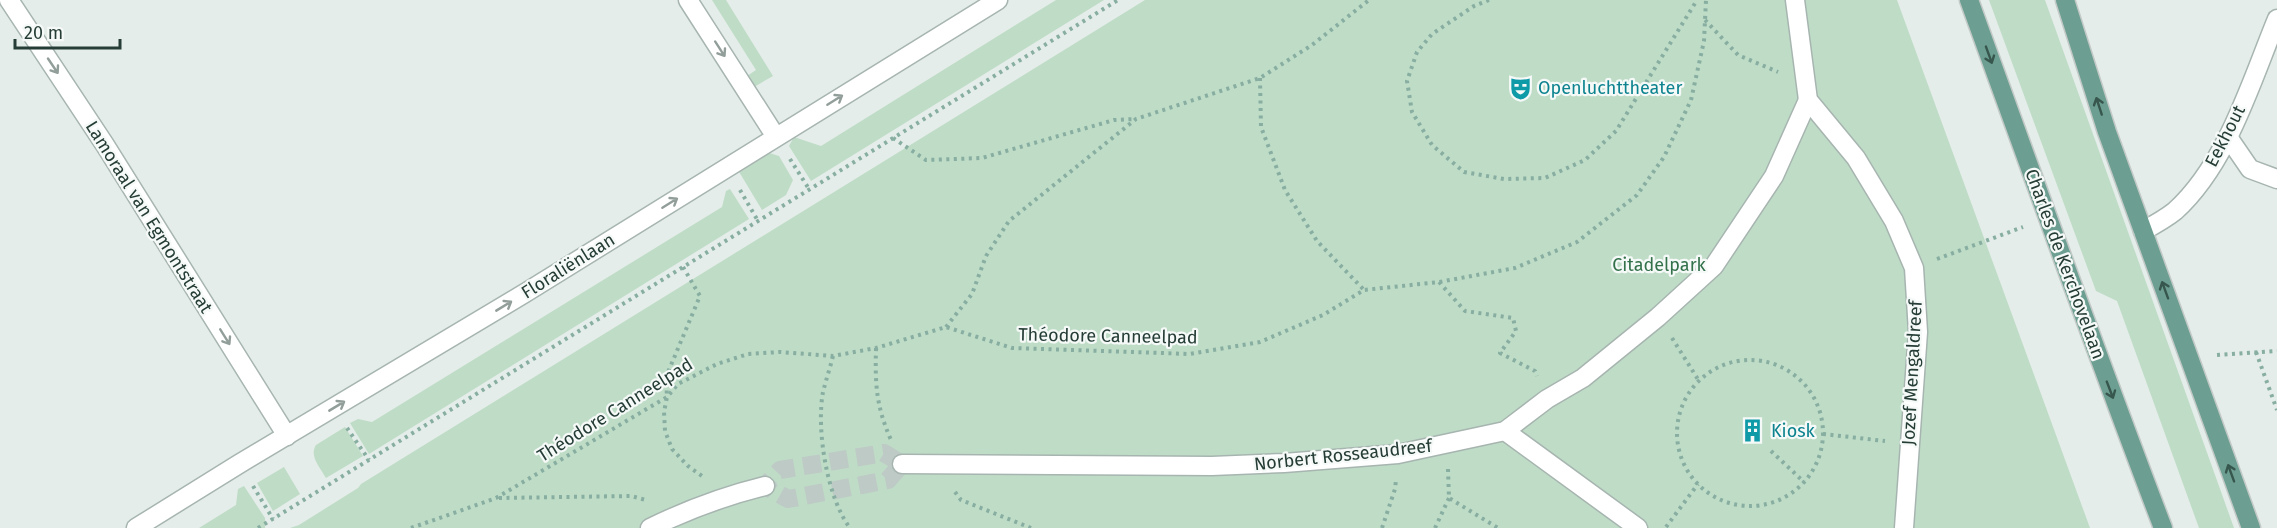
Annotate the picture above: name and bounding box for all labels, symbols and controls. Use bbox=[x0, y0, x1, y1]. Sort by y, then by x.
scale bar bbox=[15, 12, 120, 50]
text: 20 m bbox=[24, 22, 63, 44]
one-way arrow bbox=[714, 40, 726, 57]
one-way arrow bbox=[1984, 45, 1995, 64]
one-way arrow bbox=[47, 58, 59, 74]
theatre icon: Openluchttheater bbox=[1507, 75, 1533, 101]
place label: Openluchttheater bbox=[1538, 77, 1682, 99]
one-way arrow bbox=[826, 93, 843, 105]
one-way arrow bbox=[2093, 97, 2104, 116]
street label: Eekhout bbox=[2200, 101, 2250, 171]
street label: Lamoraal van Egmontstraat bbox=[81, 117, 218, 318]
street label: Charles de Kerchovelaan bbox=[2020, 166, 2110, 362]
one-way arrow bbox=[661, 196, 678, 208]
street label: Floraliënlaan bbox=[517, 229, 619, 303]
park label: Citadelpark bbox=[1612, 254, 1707, 276]
one-way arrow bbox=[2158, 281, 2169, 300]
street label: Jozef Mengaldreef bbox=[1897, 298, 1927, 446]
one-way arrow bbox=[495, 299, 512, 311]
street label: Théodore Canneelpad bbox=[1018, 323, 1198, 349]
one-way arrow bbox=[220, 328, 232, 345]
street label: Théodore Canneelpad bbox=[533, 353, 697, 467]
one-way arrow bbox=[2106, 380, 2117, 399]
one-way arrow bbox=[328, 400, 345, 412]
building icon: Kiosk bbox=[1740, 418, 1766, 444]
place label: Kiosk bbox=[1771, 420, 1816, 442]
street label: Norbert Rosseaudreef bbox=[1253, 435, 1435, 475]
one-way arrow bbox=[2225, 464, 2236, 483]

